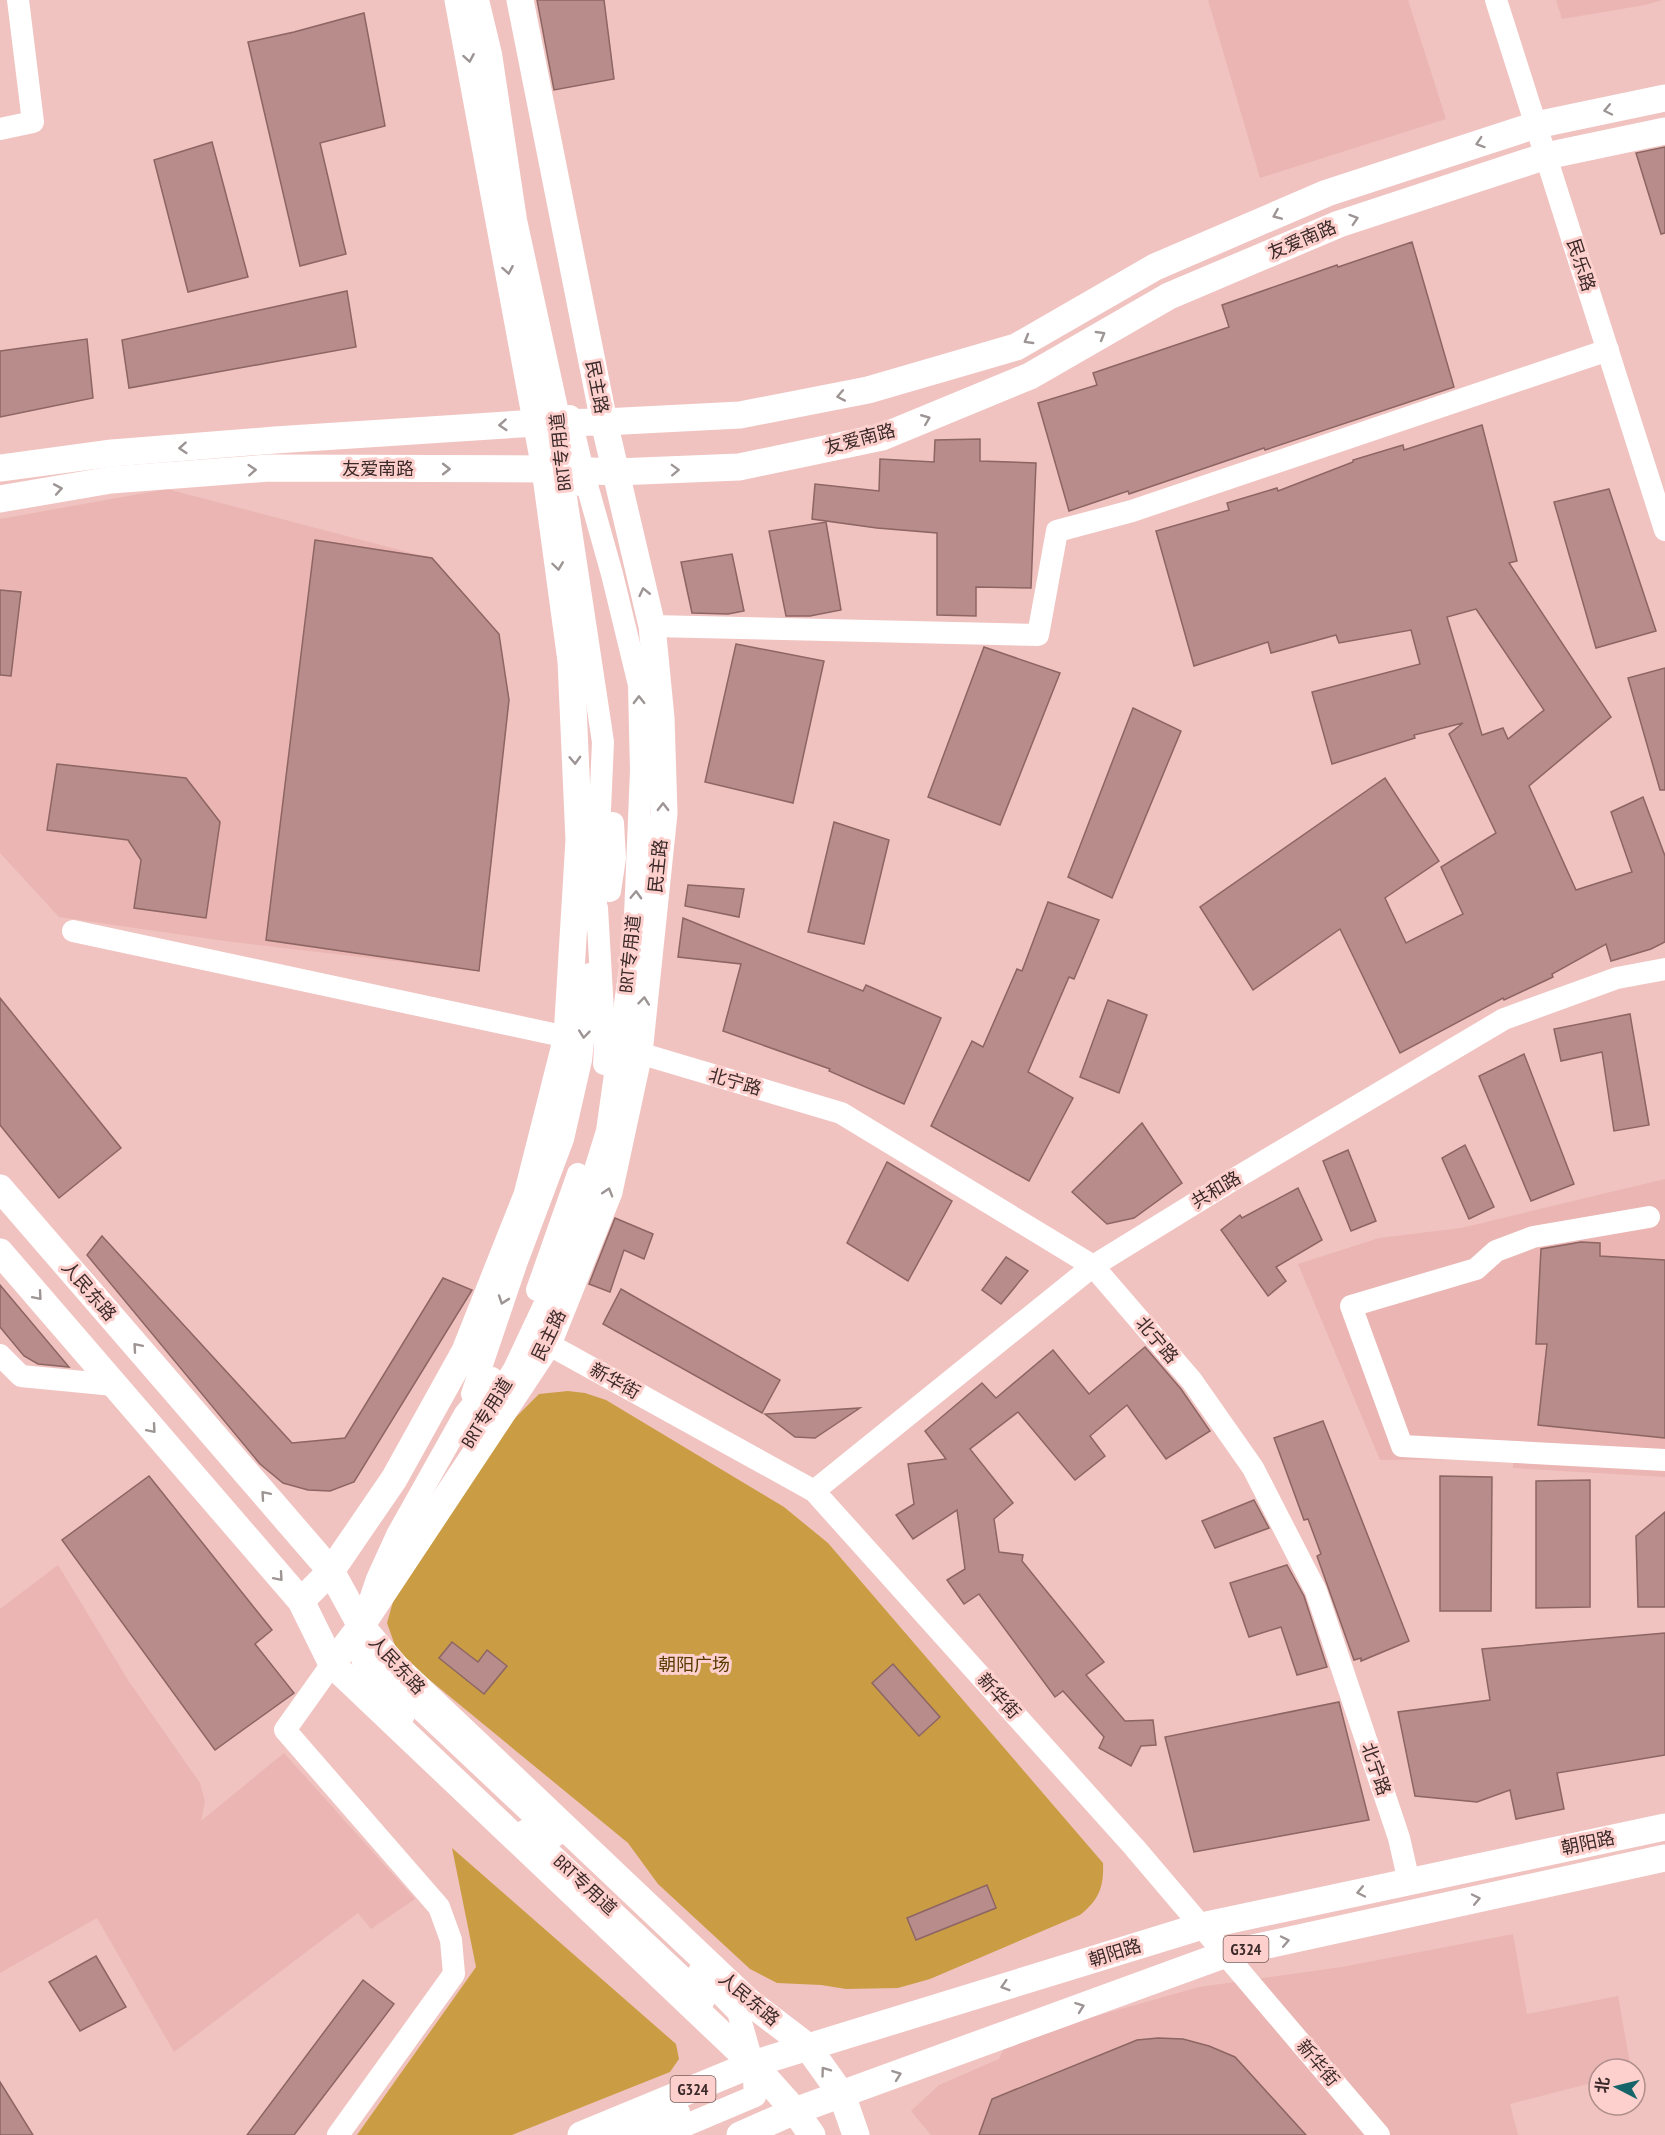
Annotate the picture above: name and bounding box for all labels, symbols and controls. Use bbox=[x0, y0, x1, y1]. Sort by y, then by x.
one-way arrow bbox=[462, 52, 475, 62]
one-way arrow bbox=[1603, 103, 1613, 116]
one-way arrow bbox=[1475, 136, 1486, 148]
one-way arrow bbox=[1272, 208, 1283, 220]
one-way arrow bbox=[1348, 213, 1359, 226]
street label: 友爱南路 bbox=[1264, 215, 1339, 264]
street label: 民乐路 bbox=[1562, 236, 1601, 294]
one-way arrow bbox=[501, 265, 514, 275]
one-way arrow bbox=[1095, 331, 1106, 342]
one-way arrow bbox=[1024, 332, 1034, 344]
street label: 民主路 bbox=[581, 358, 614, 416]
one-way arrow bbox=[837, 389, 847, 402]
street label: BRT专用道 bbox=[545, 412, 576, 492]
one-way arrow bbox=[920, 414, 931, 426]
one-way arrow bbox=[499, 418, 508, 431]
street label: 友爱南路 bbox=[822, 418, 898, 459]
one-way arrow bbox=[178, 441, 187, 454]
street label: 友爱南路 bbox=[342, 457, 414, 480]
one-way arrow bbox=[247, 463, 256, 476]
one-way arrow bbox=[442, 463, 451, 475]
one-way arrow bbox=[670, 463, 679, 476]
one-way arrow bbox=[52, 483, 62, 496]
one-way arrow bbox=[552, 561, 564, 570]
one-way arrow bbox=[638, 587, 651, 597]
one-way arrow bbox=[633, 695, 646, 704]
one-way arrow bbox=[569, 755, 582, 764]
one-way arrow bbox=[657, 802, 669, 811]
street label: 民主路 bbox=[643, 838, 672, 894]
one-way arrow bbox=[629, 890, 642, 899]
street label: BRT专用道 bbox=[614, 914, 645, 994]
one-way arrow bbox=[637, 996, 650, 1005]
one-way arrow bbox=[578, 1029, 590, 1038]
street label: 北宁路 bbox=[706, 1063, 764, 1100]
street label: 共和路 bbox=[1187, 1166, 1245, 1213]
one-way arrow bbox=[600, 1187, 613, 1198]
street label: 人民东路 bbox=[57, 1256, 122, 1325]
one-way arrow bbox=[31, 1289, 42, 1300]
one-way arrow bbox=[498, 1294, 511, 1305]
street label: 民主路 bbox=[526, 1305, 571, 1364]
street label: 北宁路 bbox=[1131, 1312, 1184, 1368]
one-way arrow bbox=[133, 1343, 144, 1354]
street label: 新华街 bbox=[586, 1357, 644, 1404]
street label: BRT专用道 bbox=[456, 1373, 517, 1452]
one-way arrow bbox=[145, 1422, 156, 1433]
one-way arrow bbox=[261, 1491, 272, 1502]
one-way arrow bbox=[272, 1570, 283, 1581]
street label: 人民东路 bbox=[364, 1630, 430, 1699]
park label: 朝阳广场 bbox=[658, 1653, 730, 1676]
street label: 新华街 bbox=[973, 1668, 1026, 1723]
street label: 北宁路 bbox=[1357, 1740, 1396, 1798]
street label: 朝阳路 bbox=[1559, 1826, 1617, 1859]
street label: BRT专用道 bbox=[549, 1850, 622, 1920]
one-way arrow bbox=[1357, 1885, 1367, 1898]
one-way arrow bbox=[1470, 1894, 1480, 1907]
street label: 朝阳路 bbox=[1086, 1934, 1144, 1971]
one-way arrow bbox=[1280, 1935, 1290, 1948]
road number: G324 bbox=[1224, 1936, 1268, 1962]
street label: 人民东路 bbox=[714, 1967, 784, 2031]
one-way arrow bbox=[1000, 1979, 1011, 1991]
one-way arrow bbox=[1074, 2002, 1085, 2015]
street label: 新华街 bbox=[1292, 2035, 1345, 2091]
north arrow bbox=[1587, 2057, 1647, 2117]
one-way arrow bbox=[821, 2066, 832, 2077]
one-way arrow bbox=[891, 2070, 902, 2082]
road number: G324 bbox=[670, 2076, 716, 2102]
text: 北 bbox=[1591, 2076, 1613, 2094]

